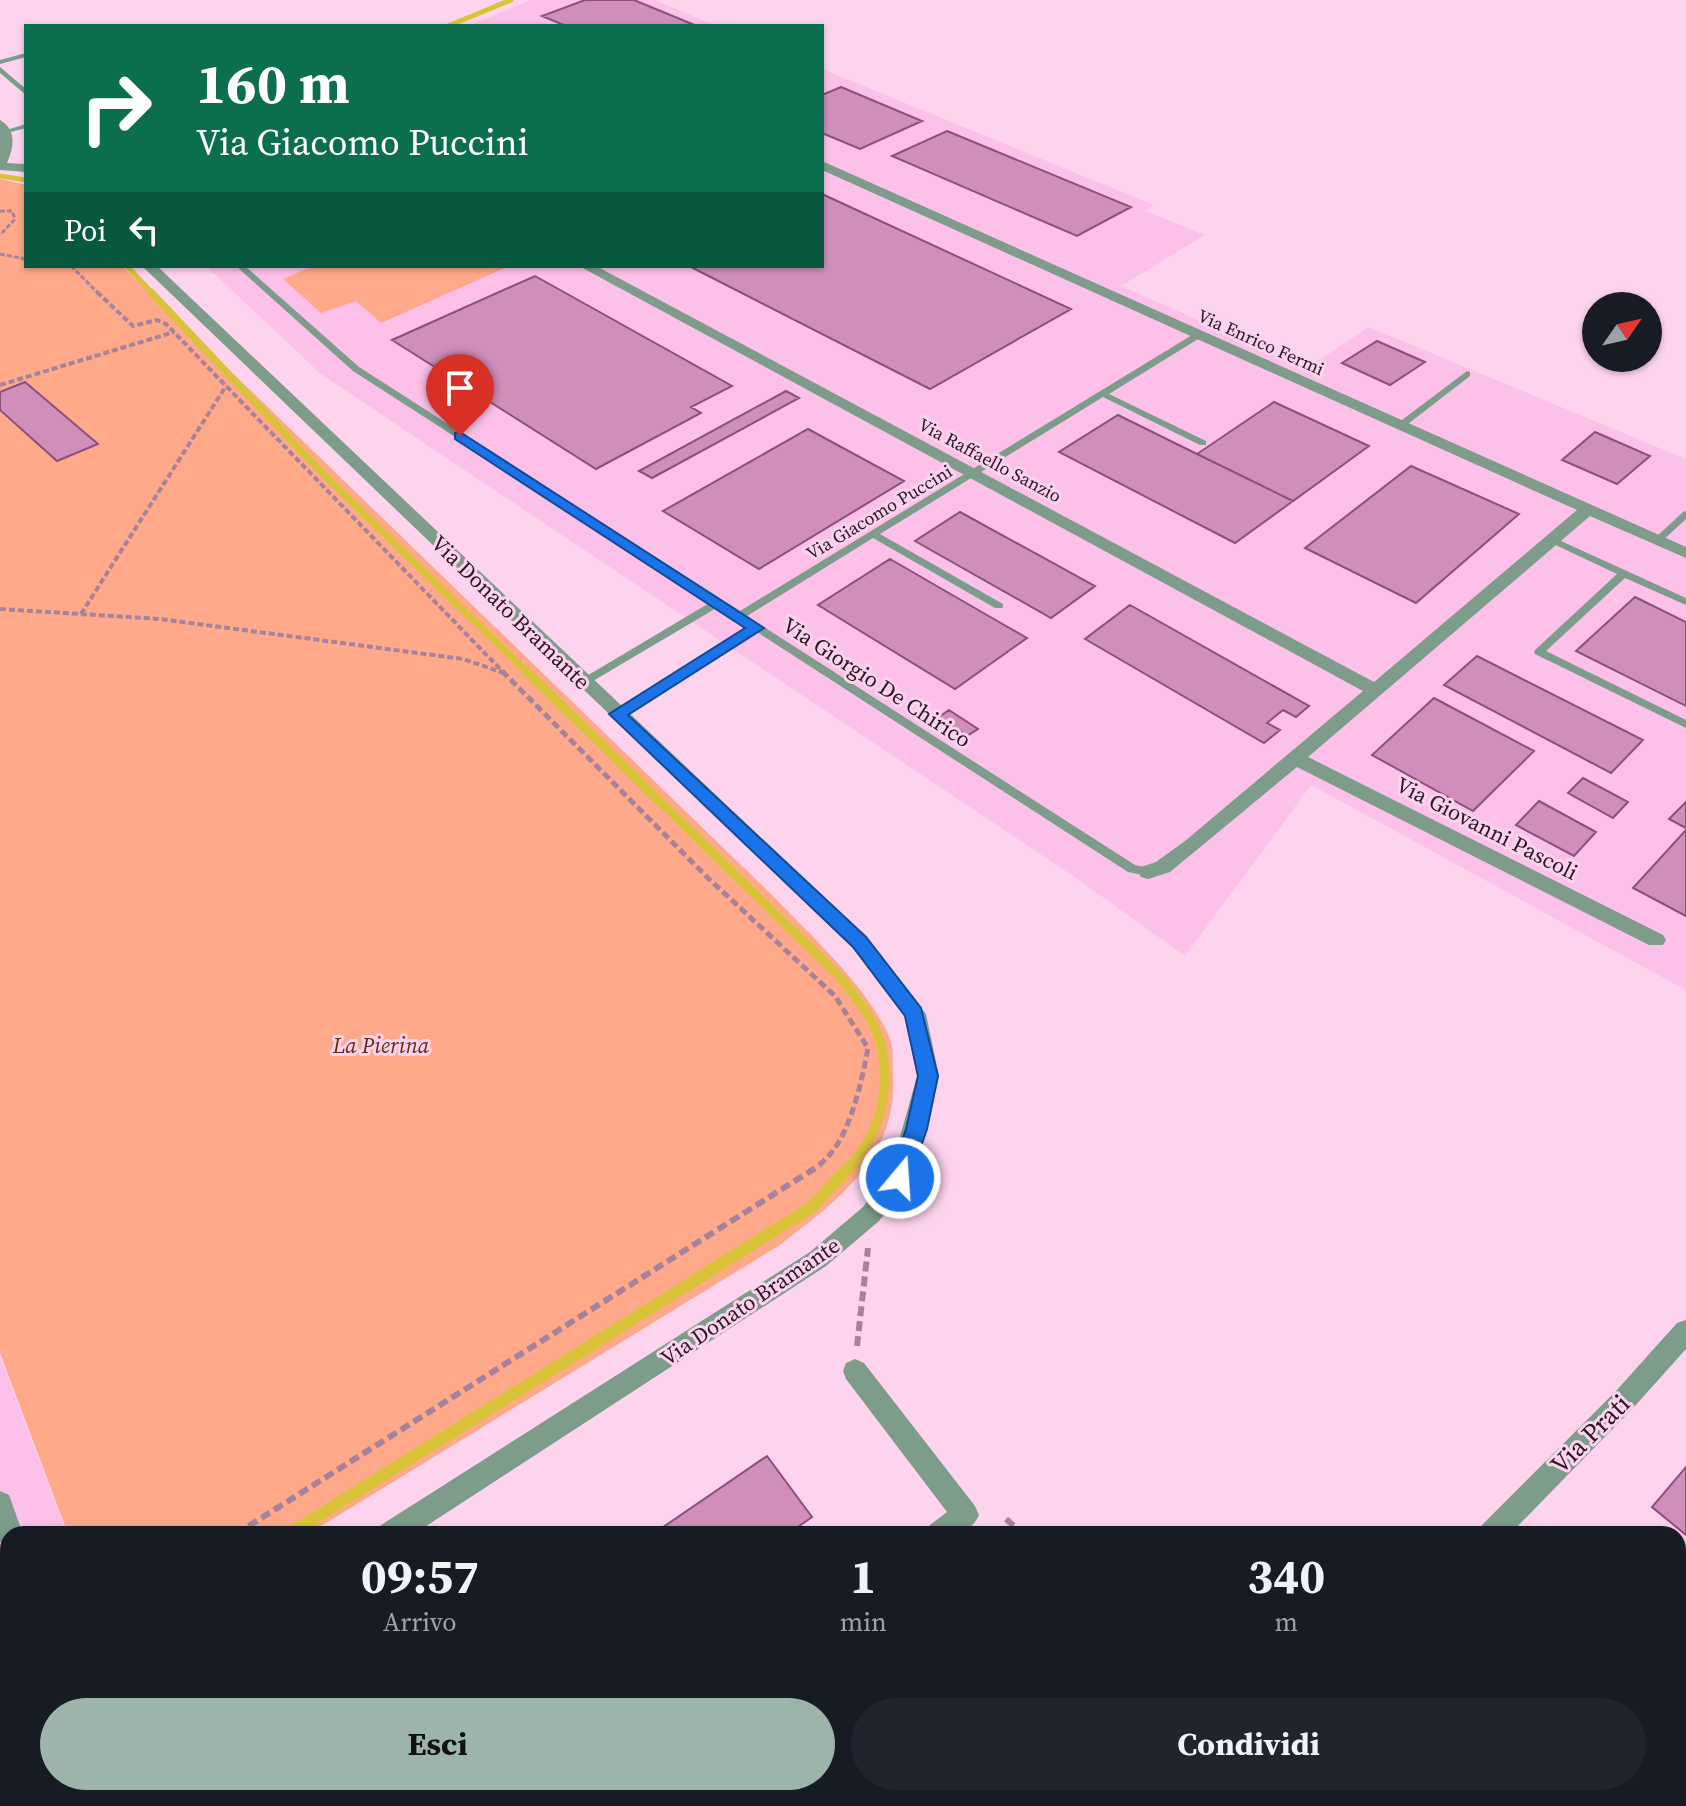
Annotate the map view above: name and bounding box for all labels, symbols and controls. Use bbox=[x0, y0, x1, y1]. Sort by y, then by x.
text: 160 m bbox=[196, 45, 350, 122]
icon: right bbox=[64, 56, 168, 160]
text: Via Giacomo Puccini bbox=[196, 118, 528, 167]
icon: left bbox=[122, 208, 166, 252]
text: Poi bbox=[64, 210, 106, 251]
north arrow bbox=[1582, 292, 1662, 372]
map controls bbox=[1582, 292, 1662, 372]
street label: Via Enrico Fermi bbox=[1194, 303, 1328, 381]
pin bbox=[426, 354, 494, 436]
icon: arrive bbox=[438, 366, 482, 410]
street label: Via Raffaello Sanzio bbox=[914, 412, 1066, 508]
street label: Via Giacomo Puccini bbox=[801, 458, 957, 566]
street label: Via Donato Bramante bbox=[425, 528, 597, 696]
street label: Via Giorgio De Chirico bbox=[777, 610, 977, 754]
street label: Via Giovanni Pascoli bbox=[1391, 769, 1583, 887]
park label: La Pierina bbox=[332, 1030, 430, 1060]
position arrow bbox=[858, 1136, 942, 1220]
street label: Via Donato Bramante bbox=[655, 1230, 845, 1372]
street label: Via Prati bbox=[1542, 1386, 1638, 1482]
text: 09:57 bbox=[361, 1543, 479, 1609]
text: 1 bbox=[850, 1543, 876, 1609]
text: 340 bbox=[1247, 1543, 1325, 1609]
text: Arrivo bbox=[383, 1604, 457, 1640]
text: min bbox=[840, 1604, 887, 1640]
text: m bbox=[1275, 1604, 1298, 1640]
button: Esci bbox=[40, 1698, 835, 1790]
button: Condividi bbox=[851, 1698, 1646, 1790]

